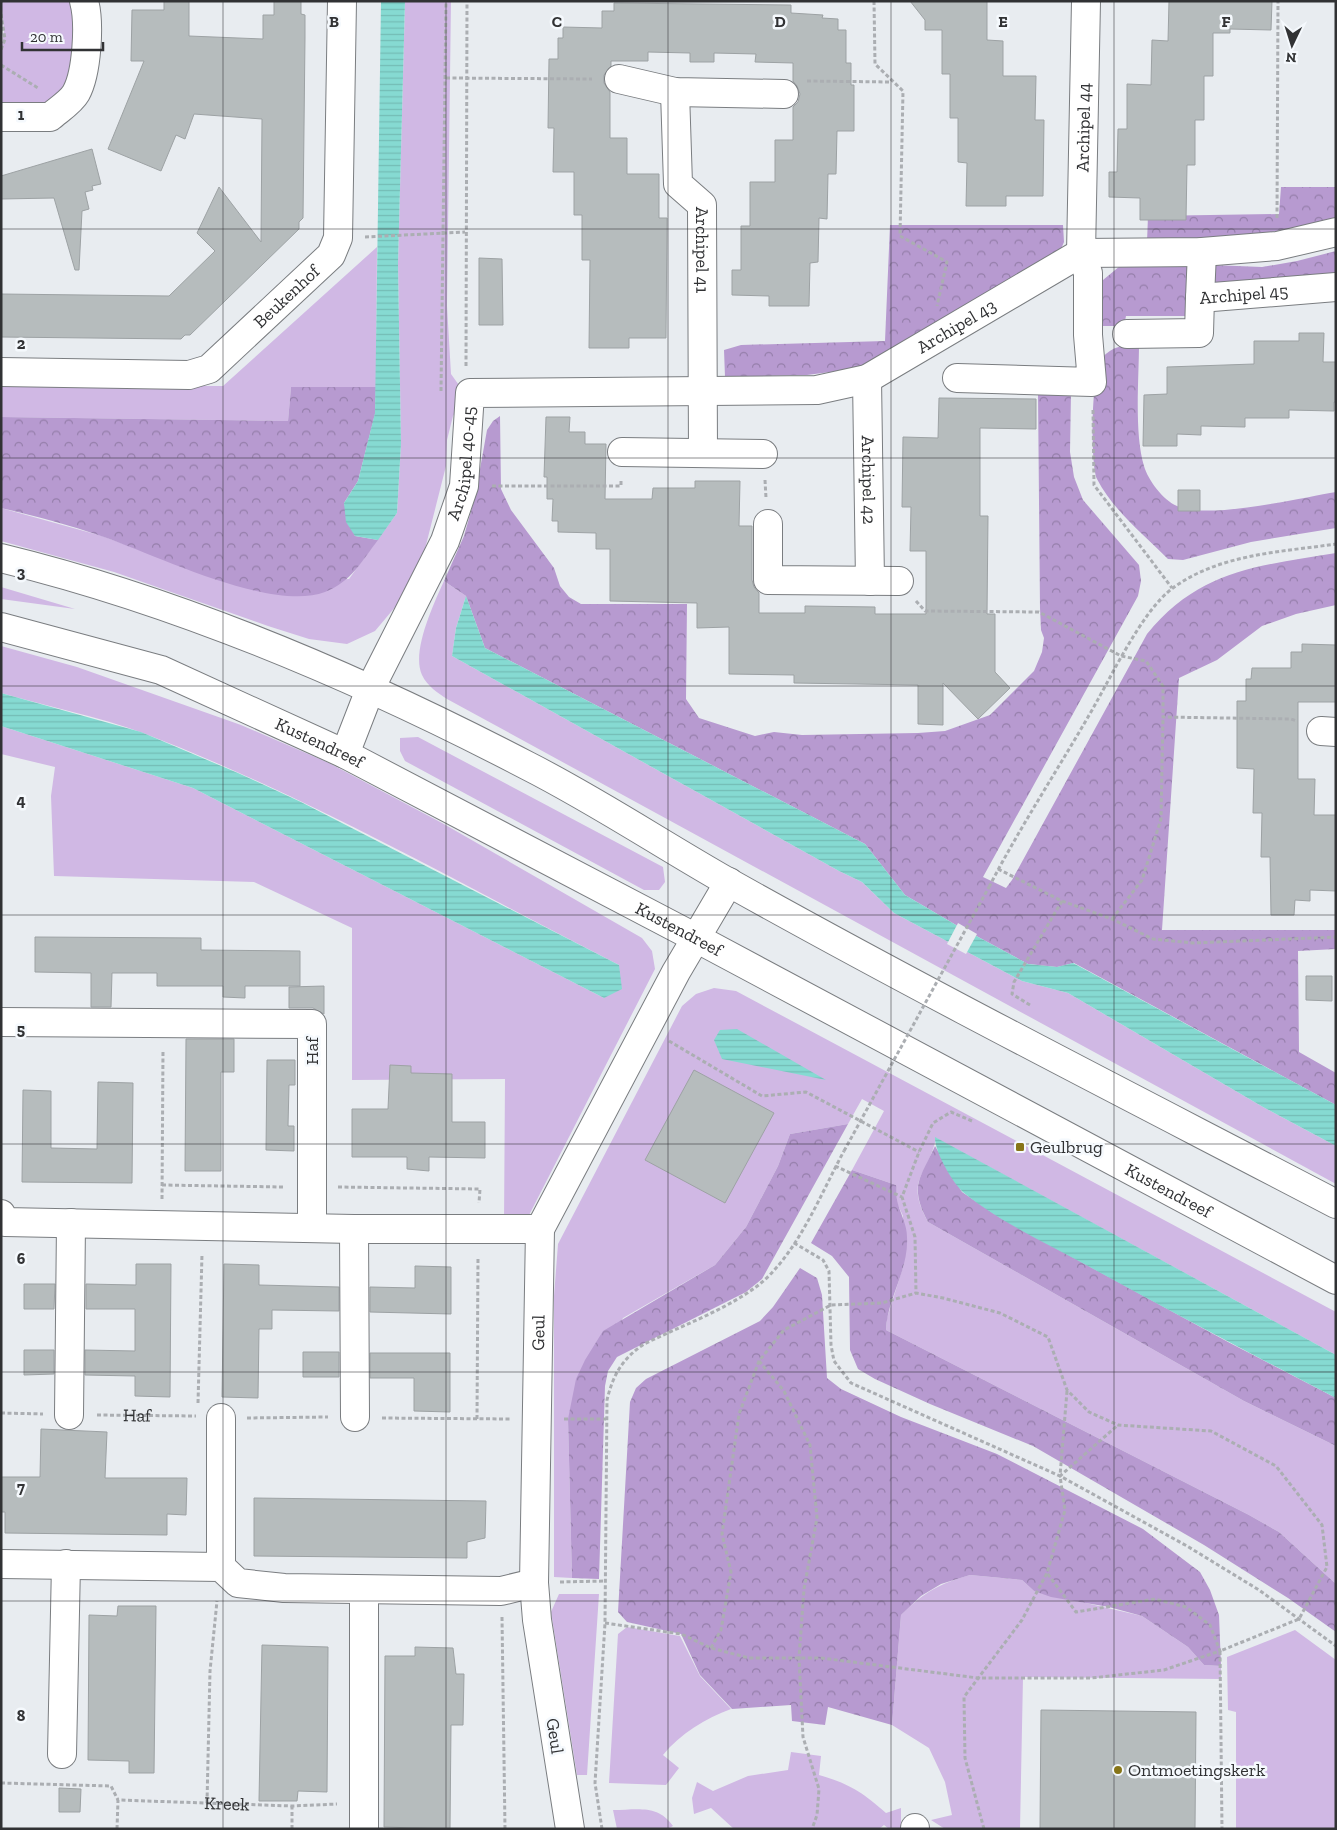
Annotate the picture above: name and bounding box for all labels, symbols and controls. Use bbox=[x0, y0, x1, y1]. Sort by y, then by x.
text: B bbox=[329, 12, 339, 31]
text: C bbox=[552, 12, 562, 31]
text: D bbox=[774, 12, 786, 31]
text: E bbox=[998, 12, 1008, 31]
text: F bbox=[1221, 12, 1231, 31]
scale bar bbox=[22, 20, 104, 52]
north arrow bbox=[1267, 20, 1317, 70]
text: 20 m bbox=[30, 28, 63, 46]
text: N bbox=[1285, 49, 1297, 66]
street label: Archipel 44 bbox=[1072, 82, 1095, 172]
text: 1 bbox=[18, 105, 25, 124]
street label: Archipel 41 bbox=[691, 207, 713, 293]
street label: Beukenhof bbox=[249, 260, 325, 333]
street label: Archipel 45 bbox=[1199, 280, 1289, 309]
street label: Archipel 43 bbox=[913, 294, 1000, 358]
text: 2 bbox=[17, 334, 26, 353]
street label: Archipel 40-45 bbox=[442, 406, 480, 523]
street label: Archipel 42 bbox=[857, 435, 880, 525]
text: 3 bbox=[17, 563, 26, 582]
street label: Kustendreef bbox=[272, 713, 369, 773]
text: 4 bbox=[16, 791, 26, 810]
street label: Kustendreef bbox=[632, 897, 727, 962]
text: 5 bbox=[17, 1020, 25, 1039]
street label: Haf bbox=[301, 1036, 323, 1065]
place label: Geulbrug bbox=[1030, 1136, 1103, 1158]
marker: Geulbrug bbox=[1014, 1141, 1026, 1153]
street label: Kustendreef bbox=[1121, 1158, 1217, 1223]
text: 6 bbox=[17, 1249, 26, 1268]
street label: Geul bbox=[527, 1314, 550, 1351]
street label: Haf bbox=[123, 1404, 152, 1427]
text: 7 bbox=[17, 1478, 25, 1497]
text: 8 bbox=[17, 1706, 26, 1725]
street label: Geul bbox=[541, 1717, 569, 1756]
place label: Ontmoetingskerk bbox=[1128, 1759, 1266, 1781]
marker: Ontmoetingskerk bbox=[1112, 1764, 1124, 1776]
street label: Kreek bbox=[204, 1792, 251, 1816]

